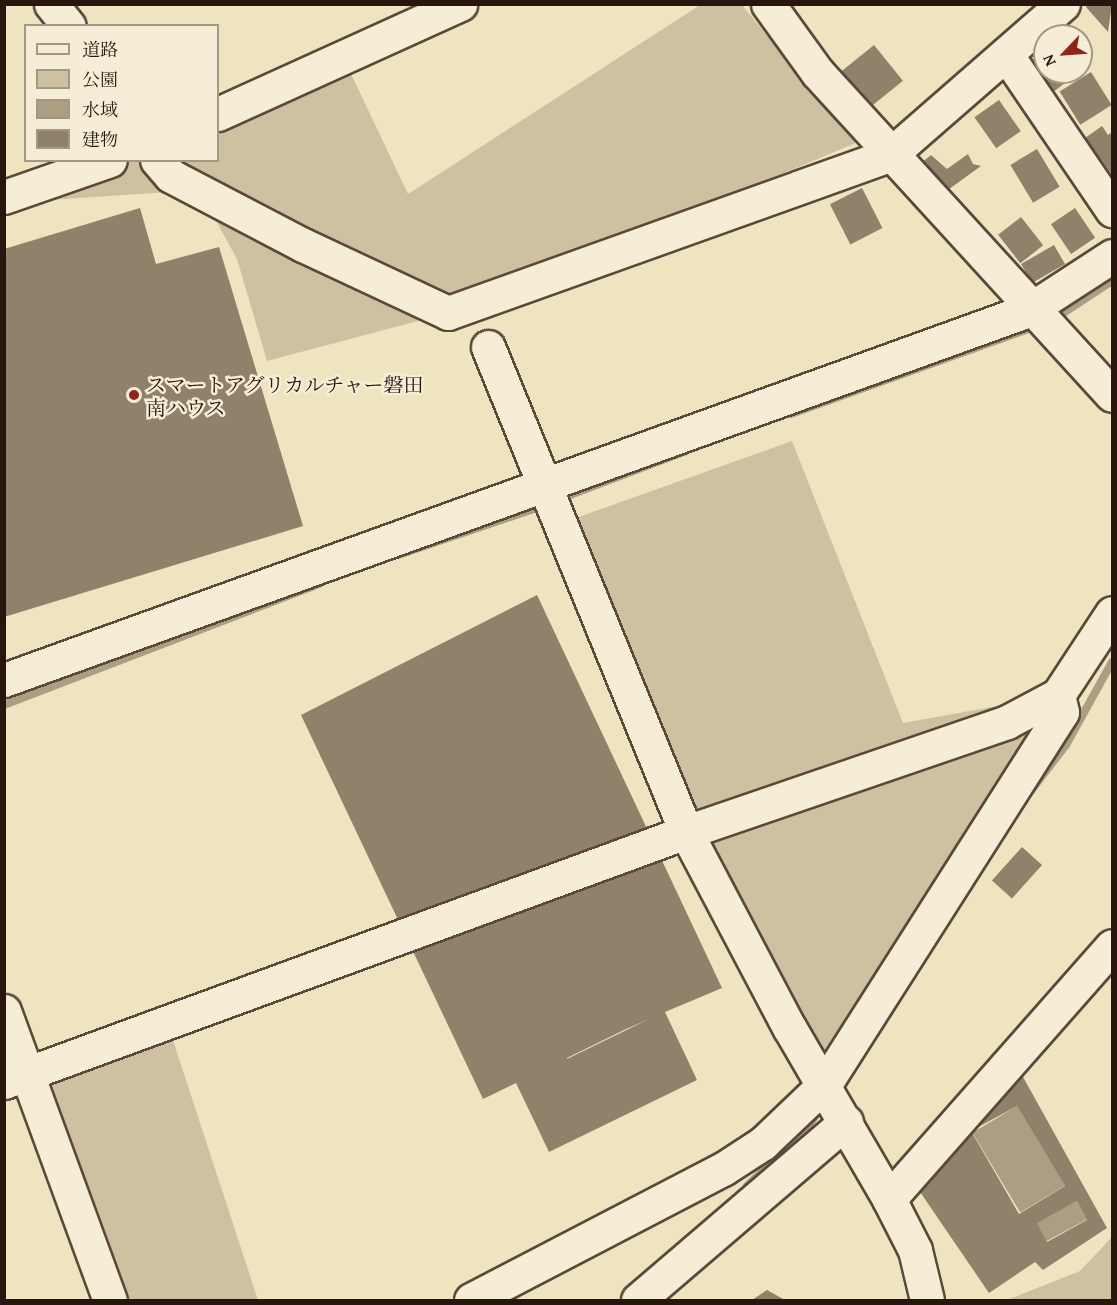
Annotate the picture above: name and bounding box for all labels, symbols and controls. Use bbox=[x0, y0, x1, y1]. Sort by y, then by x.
legend bbox=[24, 24, 219, 162]
north arrow bbox=[1033, 24, 1093, 84]
text: 道路 bbox=[82, 36, 118, 63]
text: N bbox=[1035, 51, 1062, 71]
text: 公園 bbox=[82, 66, 118, 93]
text: 水域 bbox=[82, 96, 118, 123]
text: 建物 bbox=[82, 126, 118, 153]
place label: スマートアグリカルチャー磐田 南ハウス bbox=[146, 372, 426, 419]
marker: スマートアグリカルチャー磐田 南ハウス bbox=[127, 388, 141, 402]

